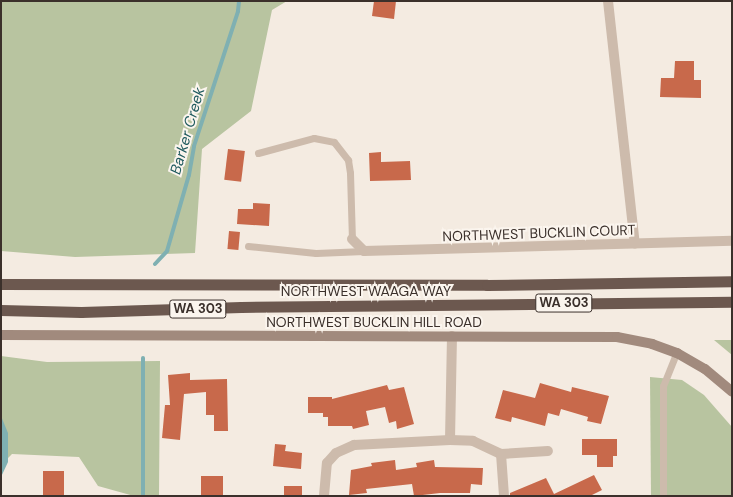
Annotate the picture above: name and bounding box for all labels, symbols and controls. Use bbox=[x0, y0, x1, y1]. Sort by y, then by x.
water label: Barker Creek bbox=[167, 86, 209, 176]
street label: NORTHWEST BUCKLIN COURT bbox=[442, 221, 636, 245]
street label: NORTHWEST WAAGA WAY bbox=[281, 283, 451, 299]
road number: WA 303 bbox=[535, 292, 593, 314]
road number: WA 303 bbox=[169, 298, 227, 320]
street label: NORTHWEST BUCKLIN HILL ROAD bbox=[266, 314, 482, 330]

